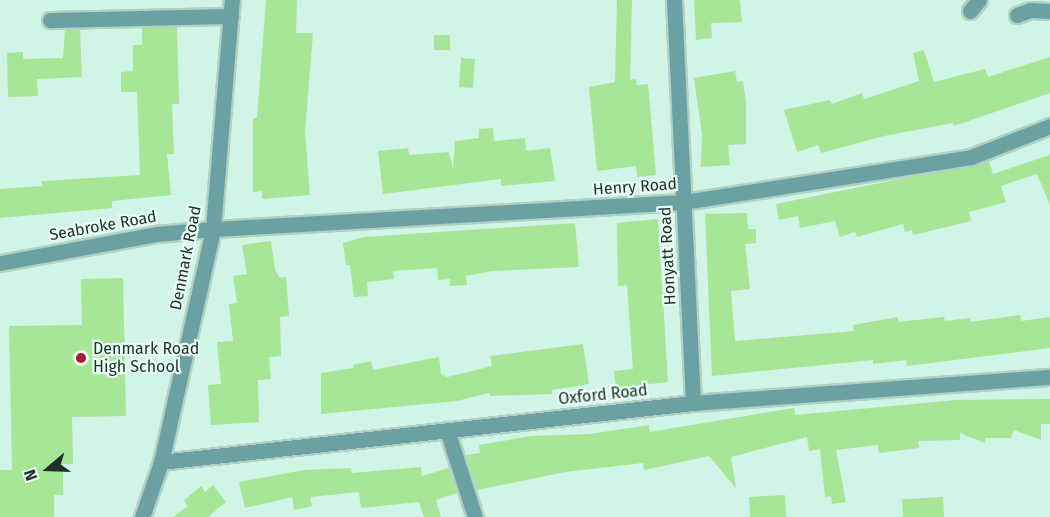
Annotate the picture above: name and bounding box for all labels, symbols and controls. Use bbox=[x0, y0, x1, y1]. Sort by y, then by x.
street label: Henry Road bbox=[592, 174, 678, 200]
street label: Denmark Road bbox=[166, 204, 206, 312]
street label: Honyatt Road bbox=[656, 206, 680, 306]
street label: Seabroke Road bbox=[48, 207, 158, 245]
place label: Denmark Road High School bbox=[93, 339, 199, 377]
marker: Denmark Road High School bbox=[74, 351, 88, 365]
street label: Oxford Road bbox=[557, 381, 649, 409]
north arrow bbox=[18, 439, 78, 499]
text: N bbox=[20, 467, 41, 483]

